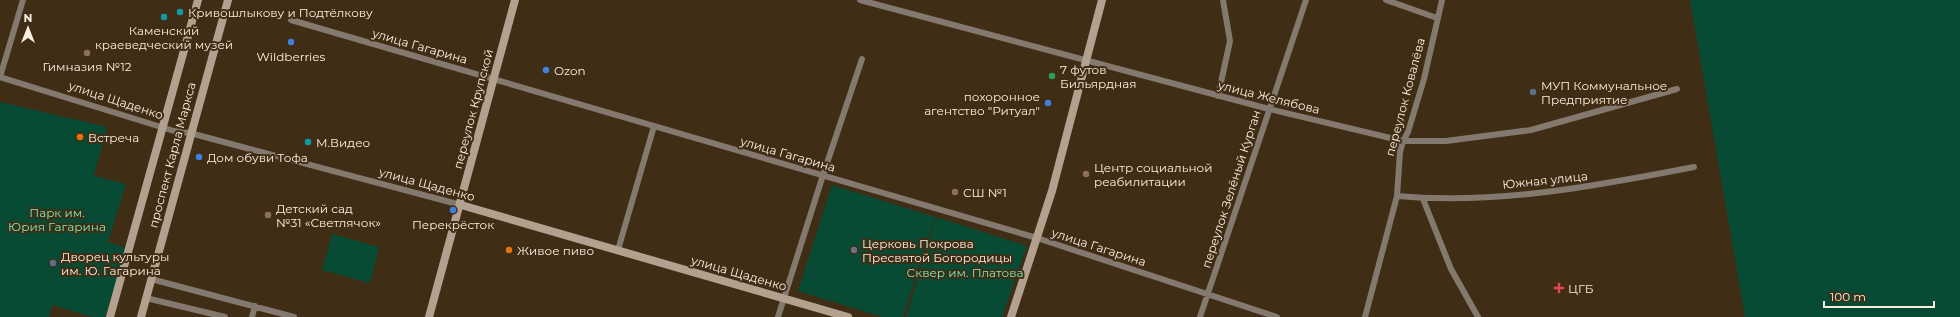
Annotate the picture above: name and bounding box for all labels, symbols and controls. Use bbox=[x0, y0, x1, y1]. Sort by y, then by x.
place label: Кривошлыкову и Подтёлкову bbox=[188, 5, 373, 20]
marker: Кривошлыкову и Подтёлкову bbox=[175, 7, 185, 17]
north arrow bbox=[8, 8, 48, 48]
text: N bbox=[24, 11, 32, 25]
marker: Каменский краеведческий музей bbox=[159, 12, 169, 22]
place label: Каменский краеведческий музей bbox=[95, 23, 233, 52]
street label: улица Гагарина bbox=[370, 25, 469, 67]
street label: переулок Ковалёва bbox=[1382, 36, 1428, 158]
marker: Wildberries bbox=[286, 37, 296, 47]
street label: переулок Крупской bbox=[450, 47, 496, 171]
marker: Гимназия №12 bbox=[82, 48, 92, 58]
place label: Wildberries bbox=[257, 49, 326, 64]
place label: Гимназия №12 bbox=[42, 59, 132, 74]
place label: 7 футов Бильярдная bbox=[1060, 62, 1137, 91]
place label: Ozon bbox=[554, 63, 586, 78]
marker: Ozon bbox=[541, 65, 551, 75]
marker: 7 футов Бильярдная bbox=[1047, 71, 1057, 81]
street label: улица Щаденко bbox=[66, 77, 166, 123]
street label: улица Желябова bbox=[1216, 77, 1321, 117]
place label: МУП Коммунальное Предприятие bbox=[1541, 78, 1667, 107]
street label: проспект Карла Маркса bbox=[145, 80, 199, 230]
marker: МУП Коммунальное Предприятие bbox=[1528, 87, 1538, 97]
place label: похоронное агентство "Ритуал" bbox=[924, 89, 1040, 118]
marker: похоронное агентство "Ритуал" bbox=[1043, 98, 1053, 108]
street label: переулок Зелёный Курган bbox=[1198, 108, 1264, 270]
place label: Встреча bbox=[88, 130, 139, 145]
marker: Встреча bbox=[75, 132, 85, 142]
street label: улица Гагарина bbox=[738, 133, 837, 175]
place label: М.Видео bbox=[316, 135, 371, 150]
marker: М.Видео bbox=[303, 137, 313, 147]
place label: Дом обуви Тофа bbox=[207, 150, 308, 165]
marker: Дом обуви Тофа bbox=[194, 152, 204, 162]
place label: Центр социальной реабилитации bbox=[1094, 160, 1212, 189]
street label: улица Щаденко bbox=[376, 164, 477, 204]
street label: Южная улица bbox=[1502, 168, 1588, 192]
marker: Центр социальной реабилитации bbox=[1081, 169, 1091, 179]
place label: СШ №1 bbox=[963, 185, 1007, 200]
marker: СШ №1 bbox=[950, 187, 960, 197]
place label: Детский сад №31 «Светлячок» bbox=[276, 201, 381, 230]
park label: Парк им. Юрия Гагарина bbox=[8, 205, 106, 234]
marker: Перекрёсток bbox=[448, 205, 458, 215]
marker: Детский сад №31 «Светлячок» bbox=[263, 210, 273, 220]
place label: Перекрёсток bbox=[412, 217, 494, 232]
street label: улица Гагарина bbox=[1049, 224, 1148, 269]
place label: Церковь Покрова Пресвятой Богородицы bbox=[862, 236, 1012, 265]
place label: Живое пиво bbox=[517, 243, 594, 258]
marker: Живое пиво bbox=[504, 245, 514, 255]
marker: Церковь Покрова Пресвятой Богородицы bbox=[849, 245, 859, 255]
place label: Дворец культуры им. Ю. Гагарина bbox=[61, 249, 169, 278]
street label: улица Щаденко bbox=[689, 252, 789, 294]
marker: Дворец культуры им. Ю. Гагарина bbox=[48, 258, 58, 268]
park label: Сквер им. Платова bbox=[907, 265, 1023, 280]
place label: ЦГБ bbox=[1568, 281, 1594, 296]
marker: ЦГБ bbox=[1553, 282, 1565, 294]
scale bar bbox=[1824, 283, 1934, 309]
text: 100 m bbox=[1830, 289, 1866, 304]

